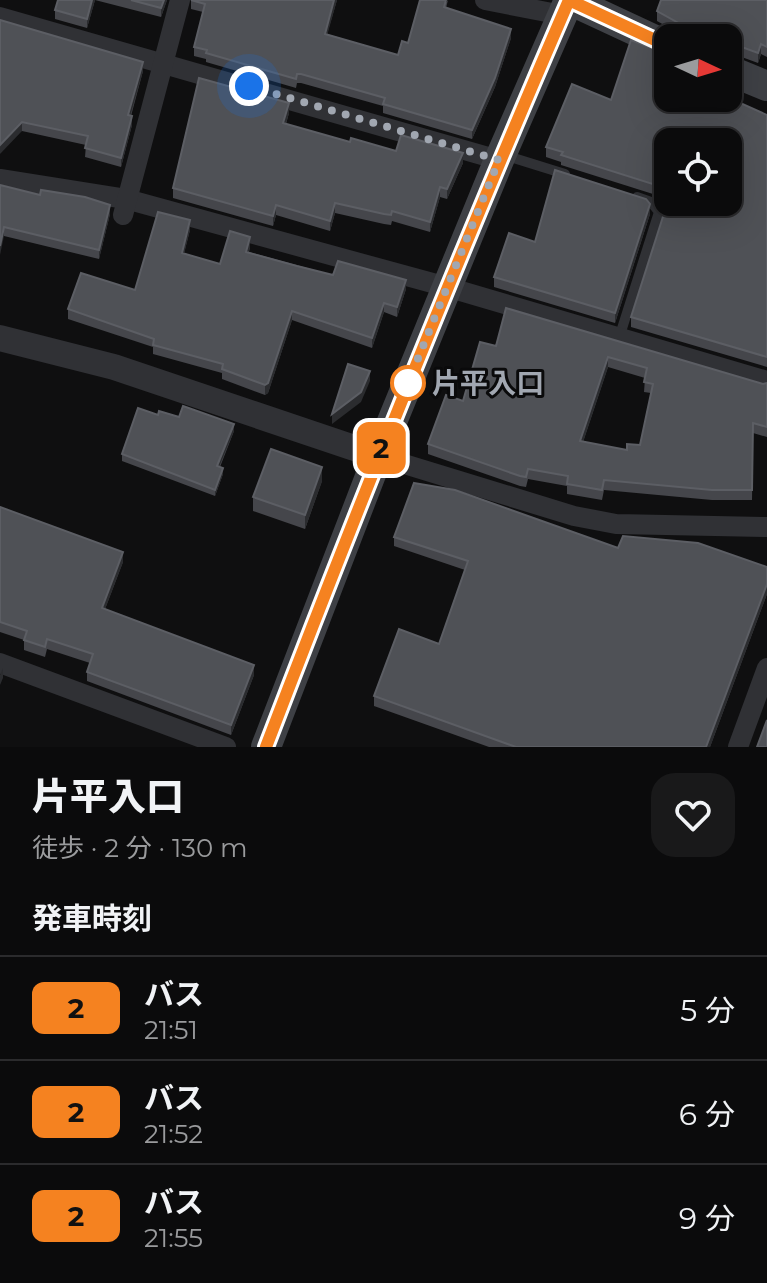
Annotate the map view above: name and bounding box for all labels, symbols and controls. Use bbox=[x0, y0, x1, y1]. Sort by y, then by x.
north arrow bbox=[654, 24, 742, 112]
map controls bbox=[654, 24, 742, 216]
your location bbox=[229, 66, 269, 106]
button: locate bbox=[654, 128, 742, 216]
marker: 片平入口 bbox=[391, 366, 425, 400]
place label: 片平入口 bbox=[432, 366, 544, 400]
line badge: 2 bbox=[355, 422, 407, 474]
text: 2 bbox=[373, 431, 389, 465]
text: 片平入口 bbox=[32, 773, 184, 820]
button: heart bbox=[651, 773, 735, 857]
text: 徒歩 · 2 分 · 130 m bbox=[32, 832, 248, 864]
text: 発車時刻 bbox=[32, 900, 152, 937]
text: バス bbox=[144, 976, 204, 1013]
text: 2 bbox=[68, 991, 84, 1025]
text: 5 分 bbox=[680, 992, 735, 1029]
text: 21:51 bbox=[144, 1014, 198, 1046]
text: バス bbox=[144, 1080, 204, 1117]
text: 2 bbox=[68, 1095, 84, 1129]
text: 6 分 bbox=[679, 1096, 735, 1133]
text: 21:52 bbox=[144, 1118, 203, 1150]
text: バス bbox=[144, 1184, 204, 1221]
text: 2 bbox=[68, 1199, 84, 1233]
text: 9 分 bbox=[679, 1200, 735, 1237]
text: 21:55 bbox=[144, 1222, 203, 1254]

